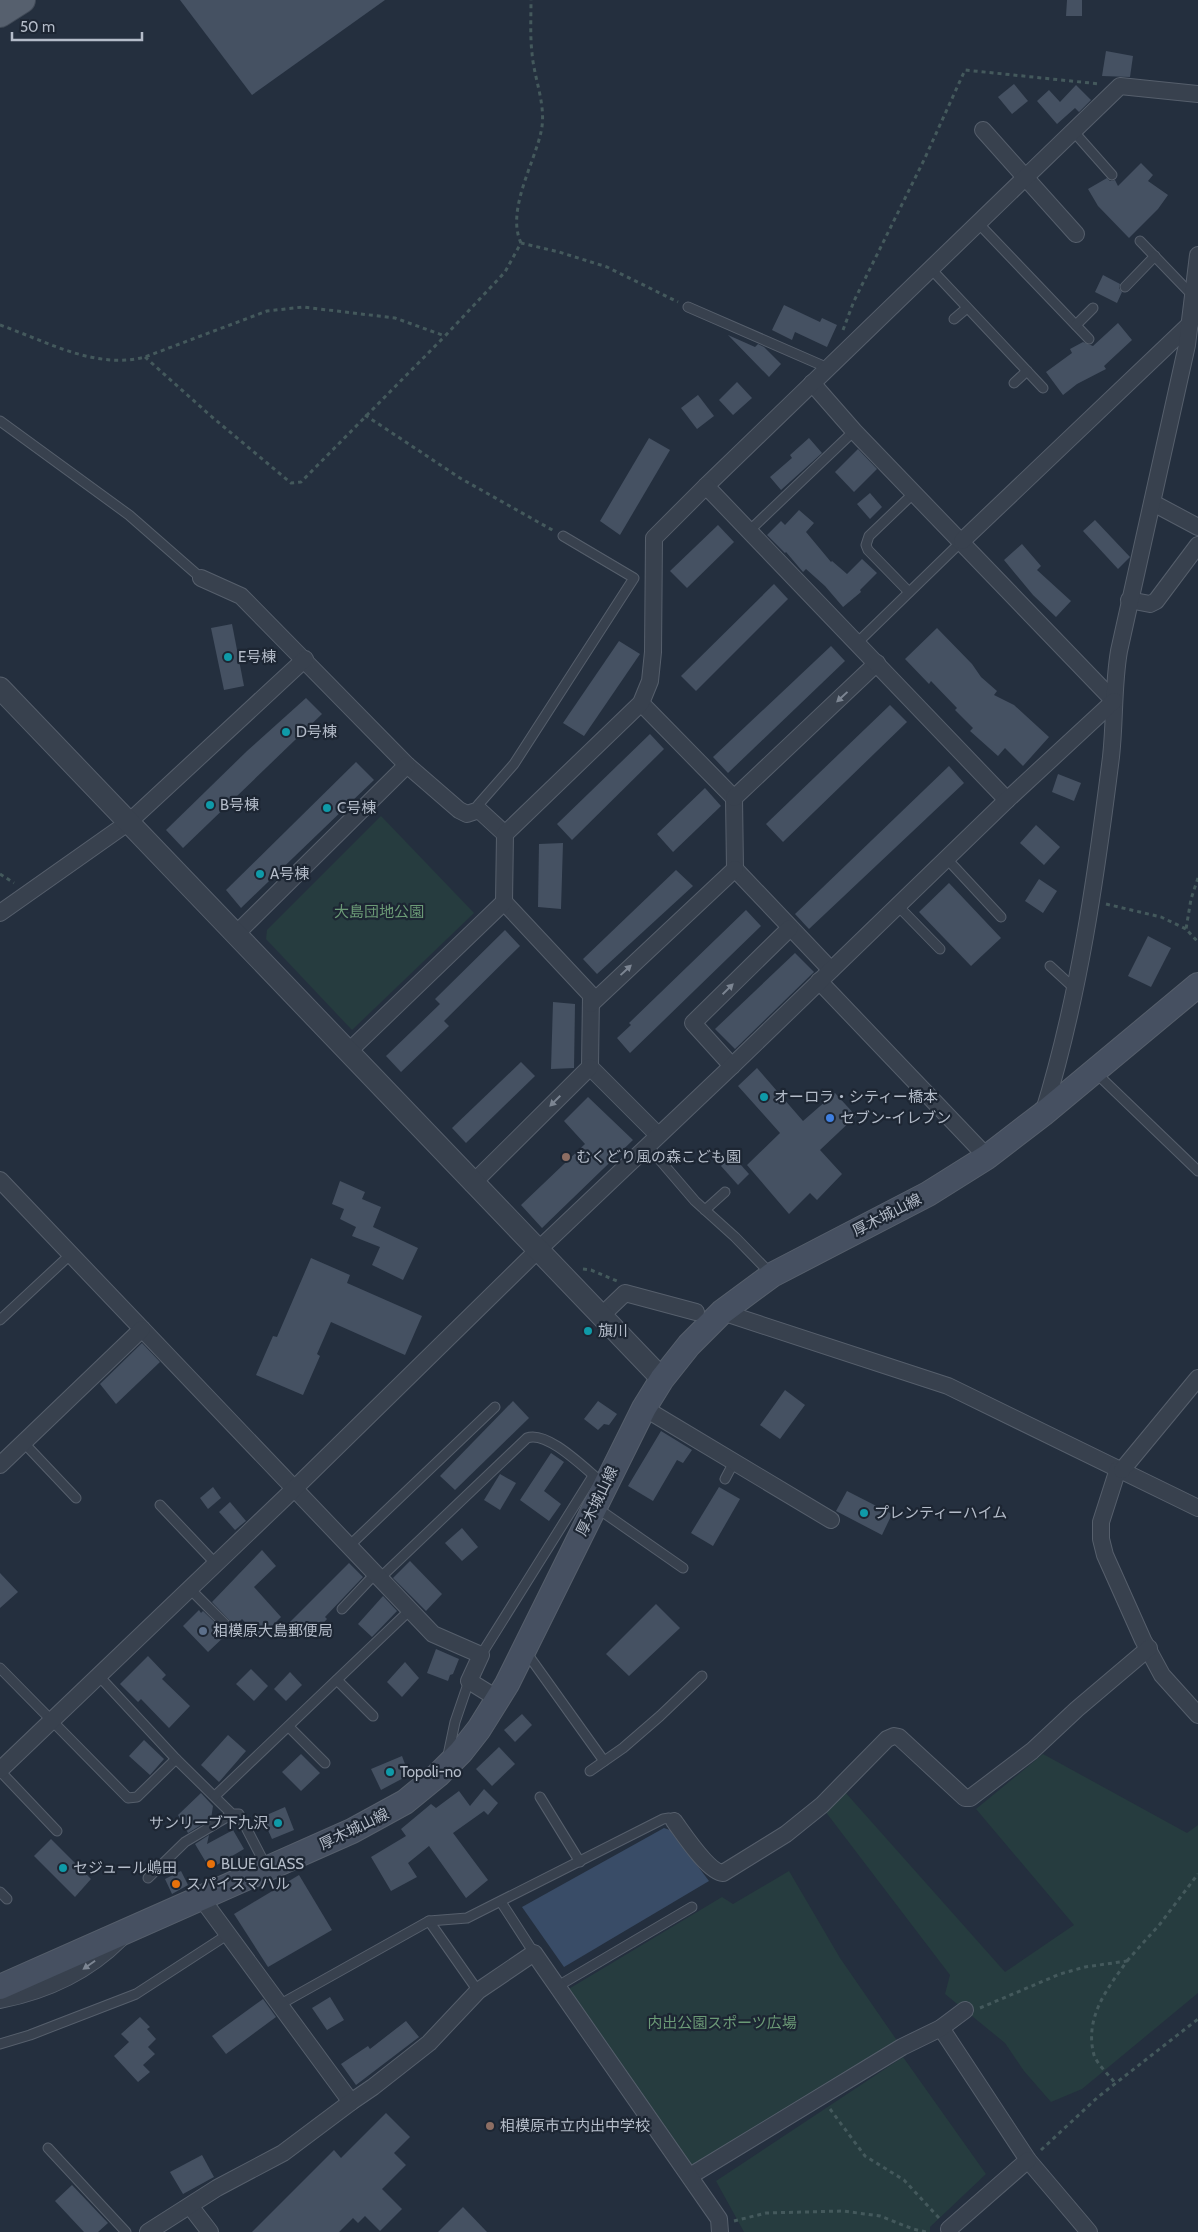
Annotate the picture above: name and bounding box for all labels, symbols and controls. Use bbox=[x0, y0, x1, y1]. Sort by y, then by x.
scale bar bbox=[12, 10, 142, 42]
text: 50 m bbox=[20, 18, 55, 36]
place label: E号棟 bbox=[238, 648, 276, 666]
marker: E号棟 bbox=[222, 651, 234, 663]
one-way arrow bbox=[836, 691, 848, 703]
place label: D号棟 bbox=[296, 723, 337, 741]
marker: D号棟 bbox=[280, 726, 292, 738]
place label: B号棟 bbox=[220, 796, 259, 814]
marker: B号棟 bbox=[204, 799, 216, 811]
place label: C号棟 bbox=[337, 799, 376, 817]
marker: C号棟 bbox=[321, 802, 333, 814]
place label: A号棟 bbox=[270, 865, 309, 883]
marker: A号棟 bbox=[254, 868, 266, 880]
park label: 大島団地公園 bbox=[334, 903, 424, 921]
one-way arrow bbox=[620, 964, 632, 976]
one-way arrow bbox=[722, 983, 734, 995]
place label: オーロラ・シティー橋本 bbox=[774, 1088, 938, 1106]
marker: オーロラ・シティー橋本 bbox=[758, 1091, 770, 1103]
one-way arrow bbox=[550, 1095, 562, 1107]
place label: セブン-イレブン bbox=[840, 1109, 951, 1127]
marker: セブン-イレブン bbox=[824, 1112, 836, 1124]
place label: むくどり風の森こども園 bbox=[576, 1148, 741, 1166]
marker: むくどり風の森こども園 bbox=[560, 1151, 572, 1163]
street label: 厚木城山線 bbox=[849, 1190, 925, 1240]
place label: 旗川 bbox=[598, 1322, 628, 1340]
marker: 旗川 bbox=[582, 1325, 594, 1337]
street label: 厚木城山線 bbox=[572, 1463, 622, 1539]
place label: プレンティーハイム bbox=[874, 1504, 1007, 1522]
marker: プレンティーハイム bbox=[858, 1507, 870, 1519]
place label: 相模原大島郵便局 bbox=[213, 1622, 333, 1640]
marker: 相模原大島郵便局 bbox=[197, 1625, 209, 1637]
place label: Topoli-no bbox=[400, 1763, 461, 1781]
marker: Topoli-no bbox=[384, 1766, 396, 1778]
street label: 厚木城山線 bbox=[316, 1804, 392, 1854]
place label: サンリーブ下九沢 bbox=[149, 1814, 268, 1832]
marker: サンリーブ下九沢 bbox=[272, 1817, 284, 1829]
place label: BLUE GLASS bbox=[221, 1855, 304, 1873]
marker: BLUE GLASS bbox=[205, 1858, 217, 1870]
place label: セジュール嶋田 bbox=[73, 1859, 177, 1877]
marker: セジュール嶋田 bbox=[57, 1862, 69, 1874]
place label: スパイスマハル bbox=[186, 1875, 290, 1893]
marker: スパイスマハル bbox=[170, 1878, 182, 1890]
one-way arrow bbox=[82, 1960, 95, 1970]
park label: 内出公園スポーツ広場 bbox=[647, 2014, 797, 2032]
place label: 相模原市立内出中学校 bbox=[500, 2117, 650, 2135]
marker: 相模原市立内出中学校 bbox=[484, 2120, 496, 2132]

